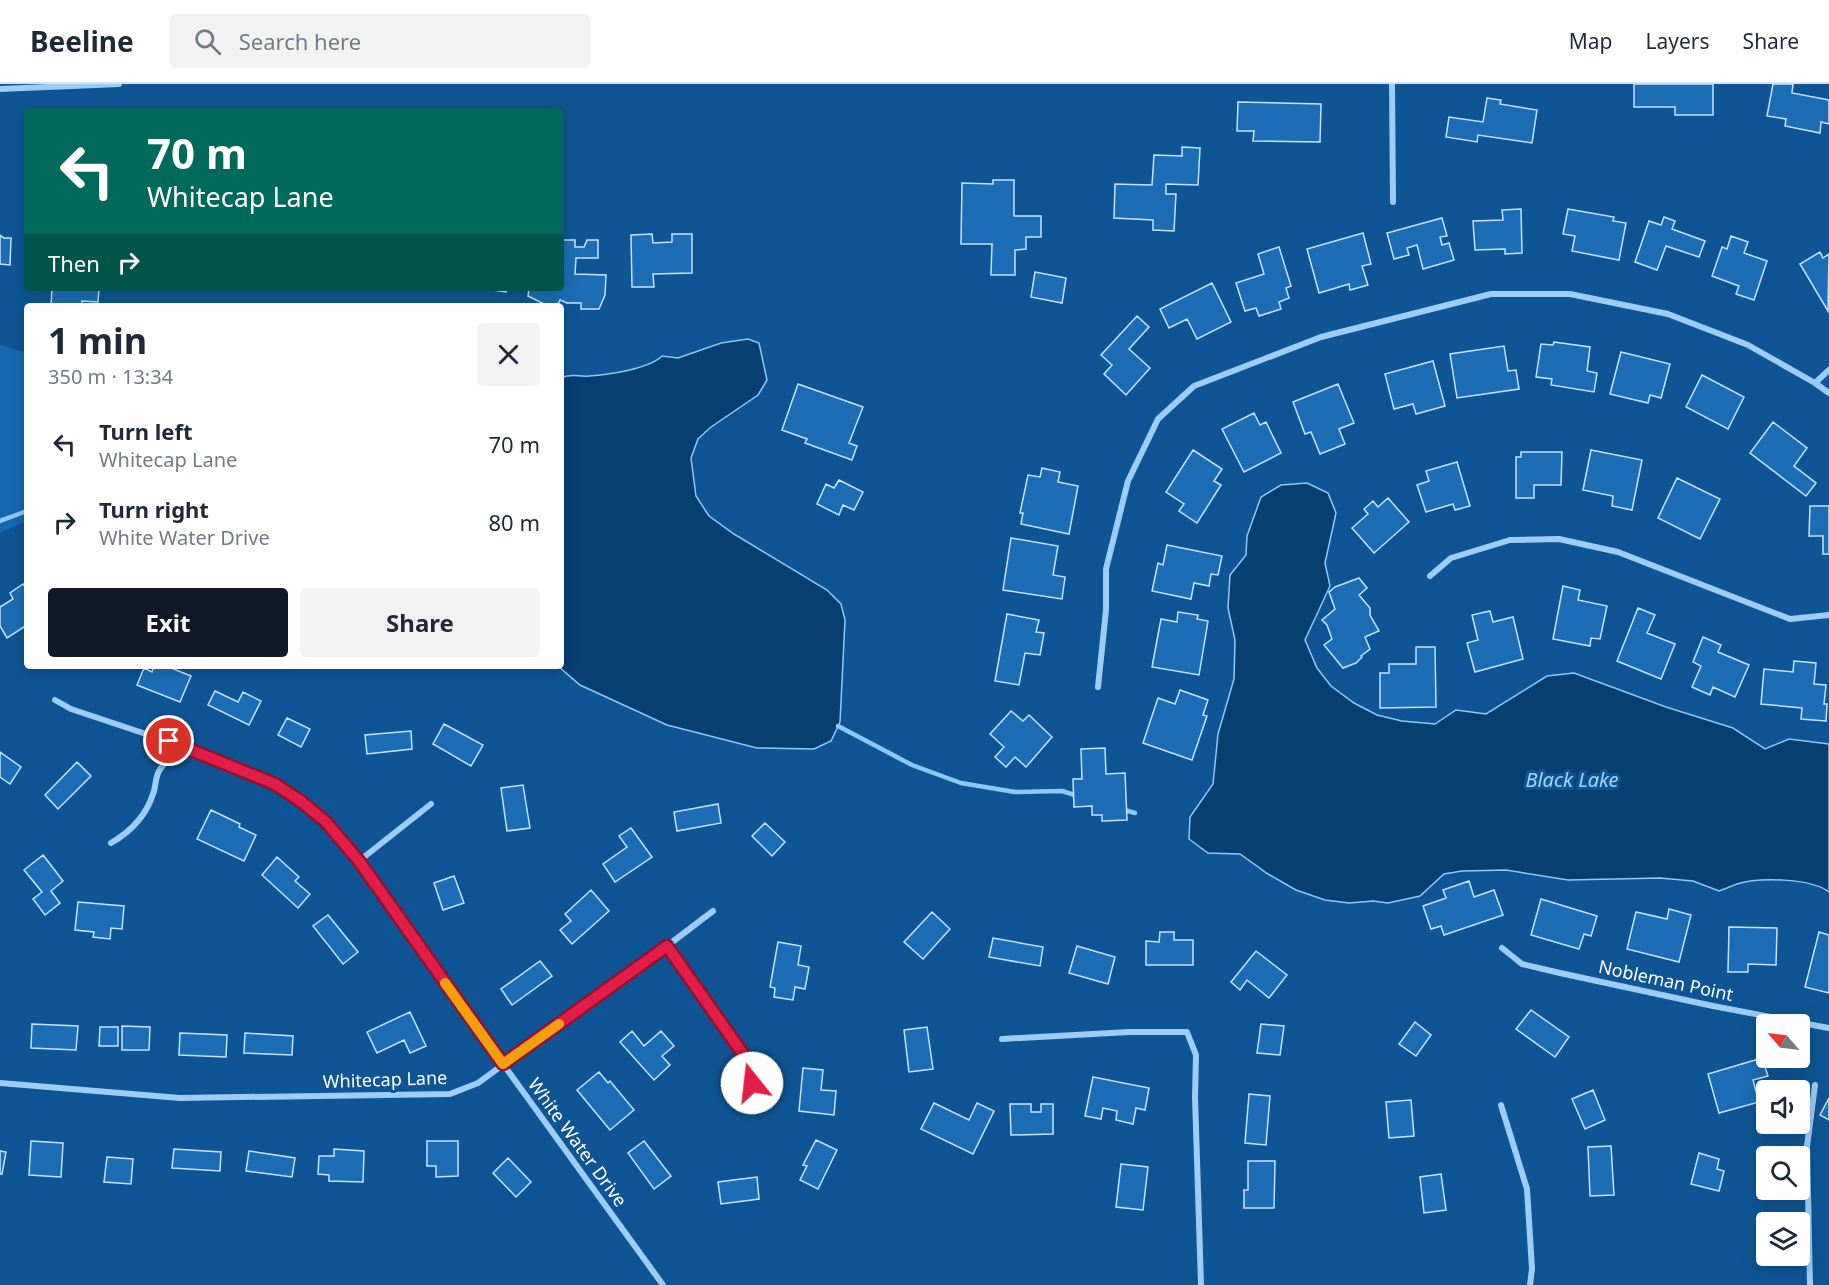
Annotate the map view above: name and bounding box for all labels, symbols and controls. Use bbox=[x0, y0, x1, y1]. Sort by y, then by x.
search box bbox=[170, 14, 590, 68]
text: Beeline bbox=[30, 22, 134, 60]
icon: search bbox=[191, 25, 224, 58]
text: Search here bbox=[239, 26, 361, 56]
text: Map bbox=[1569, 27, 1613, 55]
text: Layers bbox=[1646, 27, 1710, 55]
text: Share bbox=[1743, 27, 1799, 55]
text: 70 m bbox=[147, 124, 247, 181]
icon: left bbox=[48, 132, 126, 210]
text: Whitecap Lane bbox=[147, 178, 334, 215]
icon: right bbox=[112, 246, 145, 279]
text: Then bbox=[48, 248, 100, 278]
text: 1 min bbox=[48, 316, 147, 365]
button: close bbox=[477, 323, 540, 386]
text: 350 m · 13:34 bbox=[48, 363, 173, 390]
text: Turn left bbox=[99, 416, 193, 446]
icon: left bbox=[48, 428, 81, 461]
text: 70 m bbox=[489, 429, 540, 459]
text: Whitecap Lane bbox=[99, 446, 237, 473]
text: Turn right bbox=[99, 494, 209, 524]
icon: right bbox=[48, 506, 81, 539]
text: 80 m bbox=[489, 507, 540, 537]
text: White Water Drive bbox=[99, 524, 270, 551]
button: Exit bbox=[48, 588, 288, 657]
button: Share bbox=[300, 588, 540, 657]
pin bbox=[143, 715, 194, 766]
icon: arrive bbox=[152, 724, 185, 757]
water label: Black Lake bbox=[1525, 766, 1619, 793]
street label: Nobleman Point bbox=[1596, 954, 1736, 1006]
north arrow bbox=[1756, 1014, 1810, 1068]
map controls bbox=[1756, 1014, 1810, 1266]
position arrow bbox=[720, 1051, 784, 1115]
street label: Whitecap Lane bbox=[322, 1065, 448, 1093]
street label: White Water Drive bbox=[523, 1073, 633, 1211]
button: sound bbox=[1756, 1080, 1810, 1134]
button: search bbox=[1756, 1146, 1810, 1200]
button: layers bbox=[1756, 1212, 1810, 1266]

